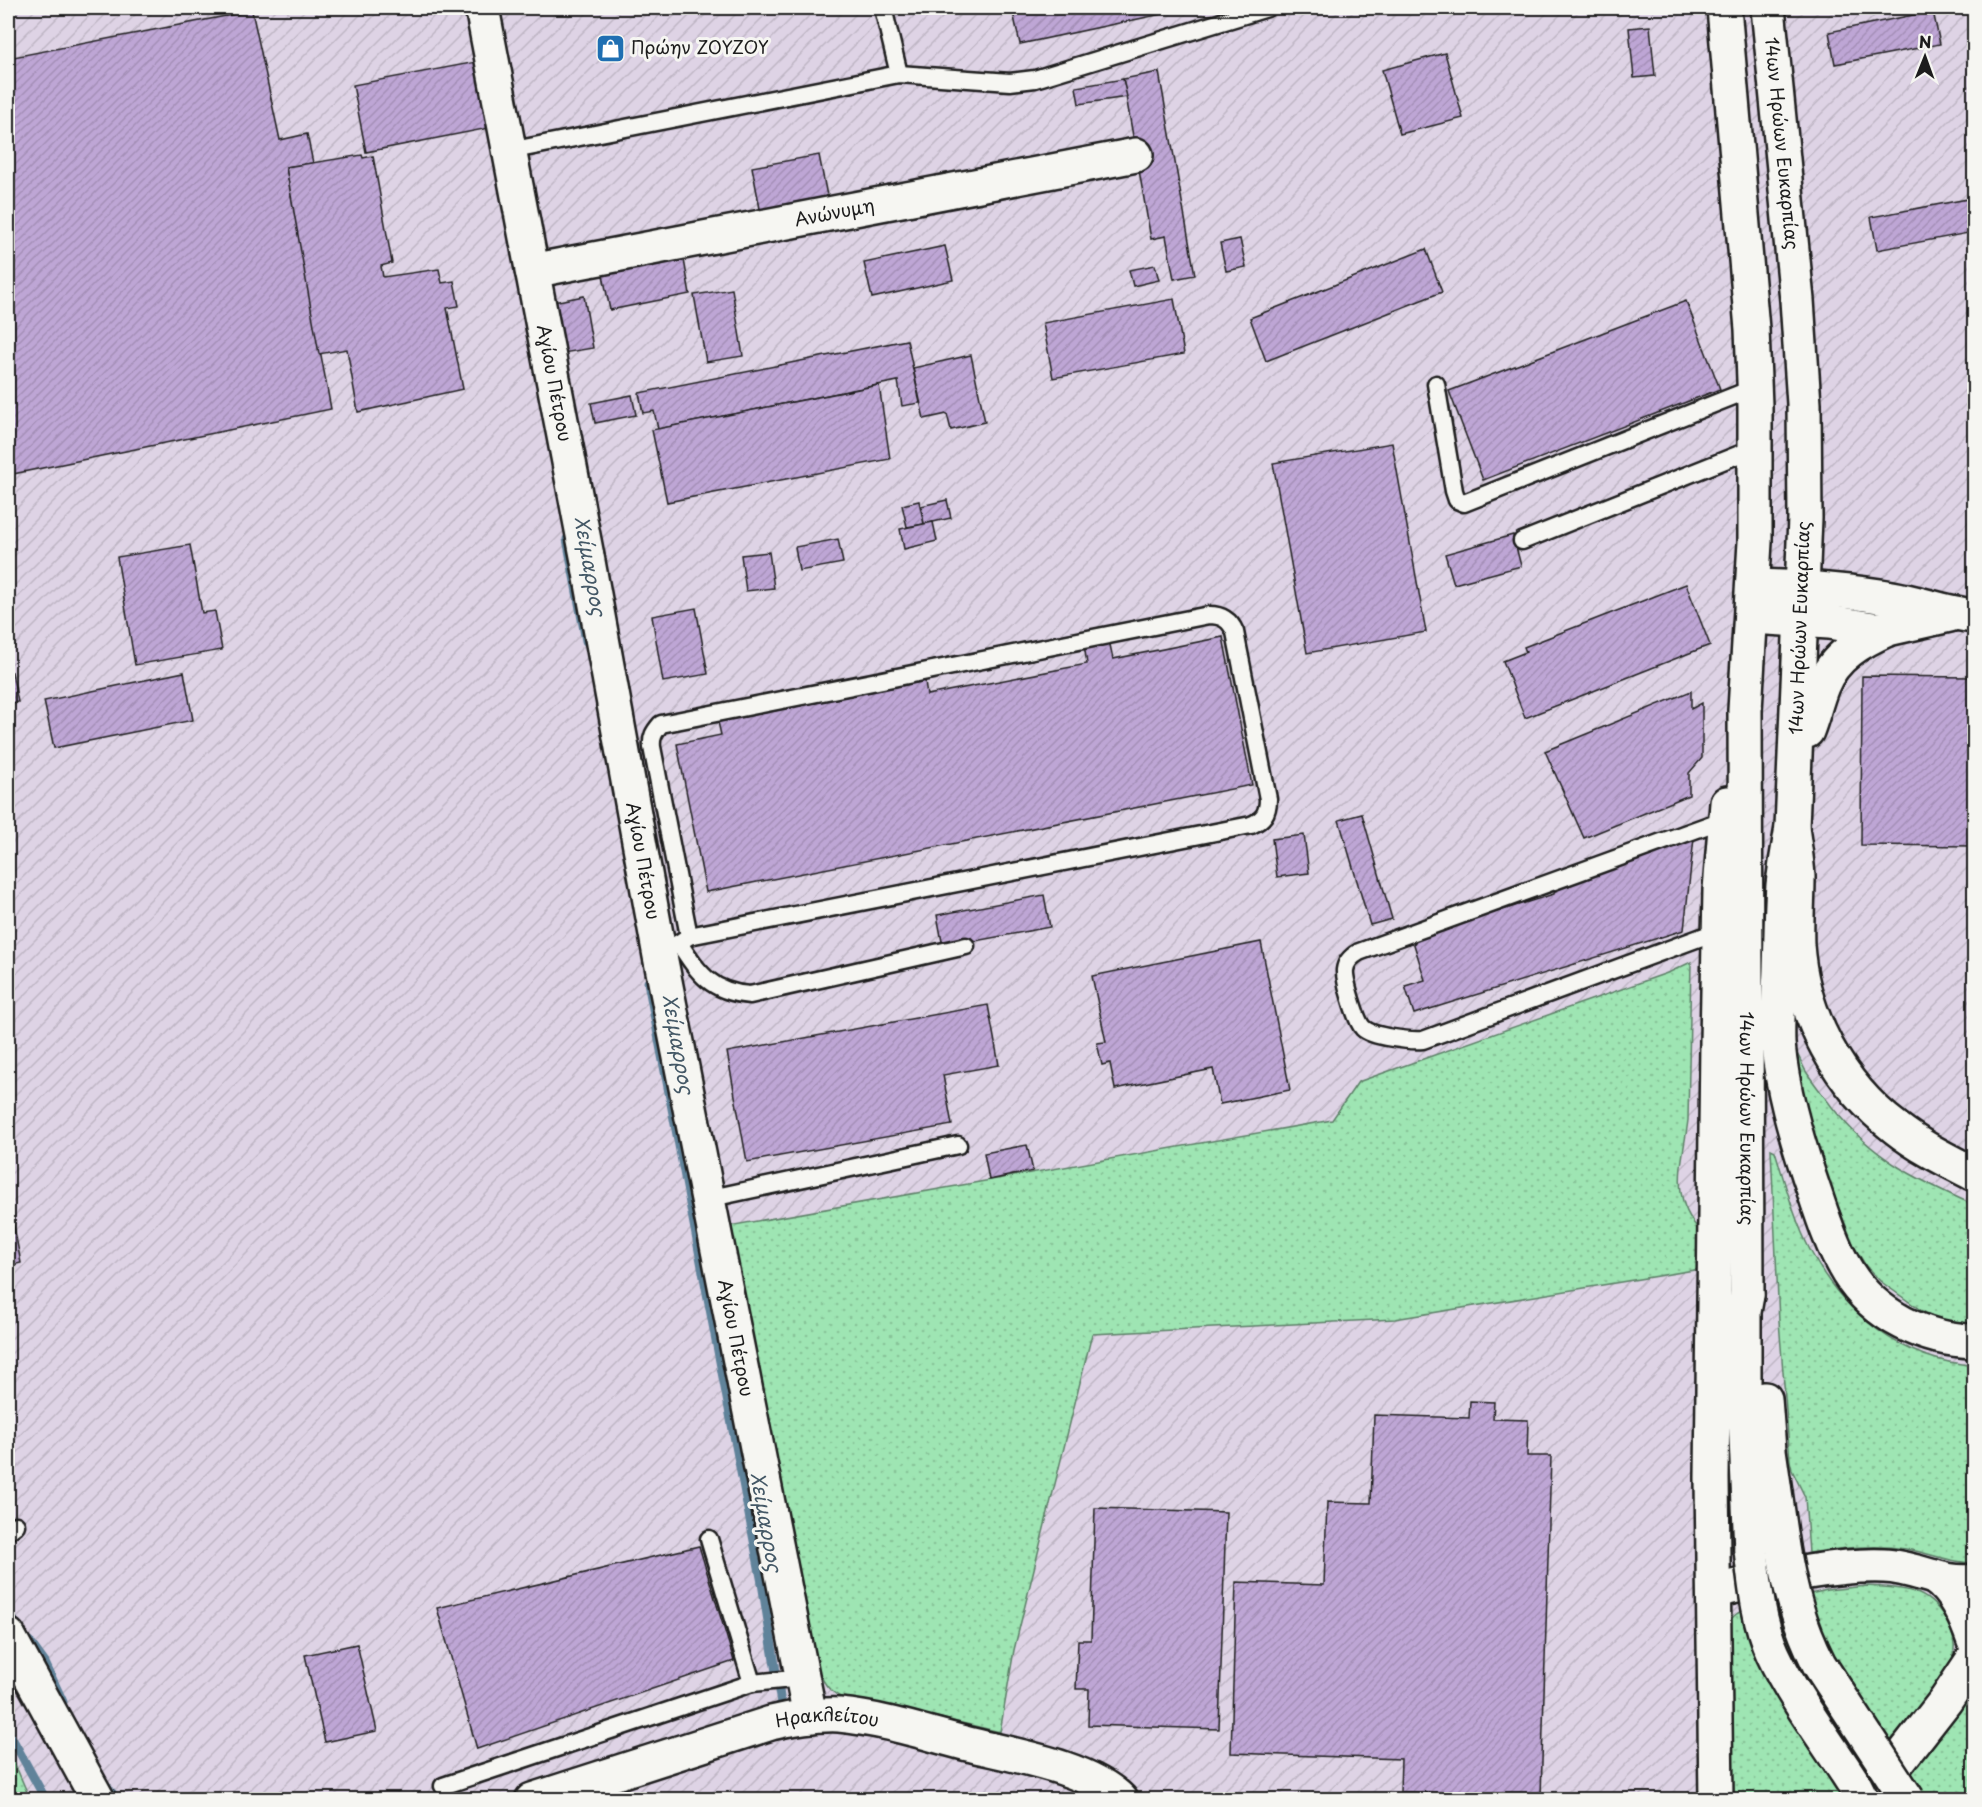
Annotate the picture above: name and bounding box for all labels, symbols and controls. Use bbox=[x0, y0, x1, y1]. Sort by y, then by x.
north arrow bbox=[1895, 27, 1955, 87]
text: N bbox=[1919, 29, 1932, 53]
shop icon: Πρώην ΖΟΥΖΟΥ bbox=[594, 32, 626, 64]
place label: Πρώην ΖΟΥΖΟΥ bbox=[631, 33, 769, 60]
street label: 14ων Ηρώων Ευκαρπίας bbox=[1759, 36, 1807, 251]
street label: Ανώνυμη bbox=[792, 191, 876, 232]
street label: Αγίου Πέτρου bbox=[531, 322, 580, 444]
water label: Χείμαρρος bbox=[567, 514, 615, 620]
street label: 14ων Ηρώων Ευκαρπίας bbox=[1781, 521, 1816, 735]
street label: Αγίου Πέτρου bbox=[620, 800, 668, 922]
water label: Χείμαρρος bbox=[655, 992, 703, 1098]
street label: 14ων Ηρώων Ευκαρπίας bbox=[1734, 1012, 1762, 1225]
street label: Αγίου Πέτρου bbox=[712, 1277, 762, 1399]
water label: Χείμαρρος bbox=[743, 1470, 791, 1576]
street label: Ηρακλείτου bbox=[773, 1700, 882, 1734]

